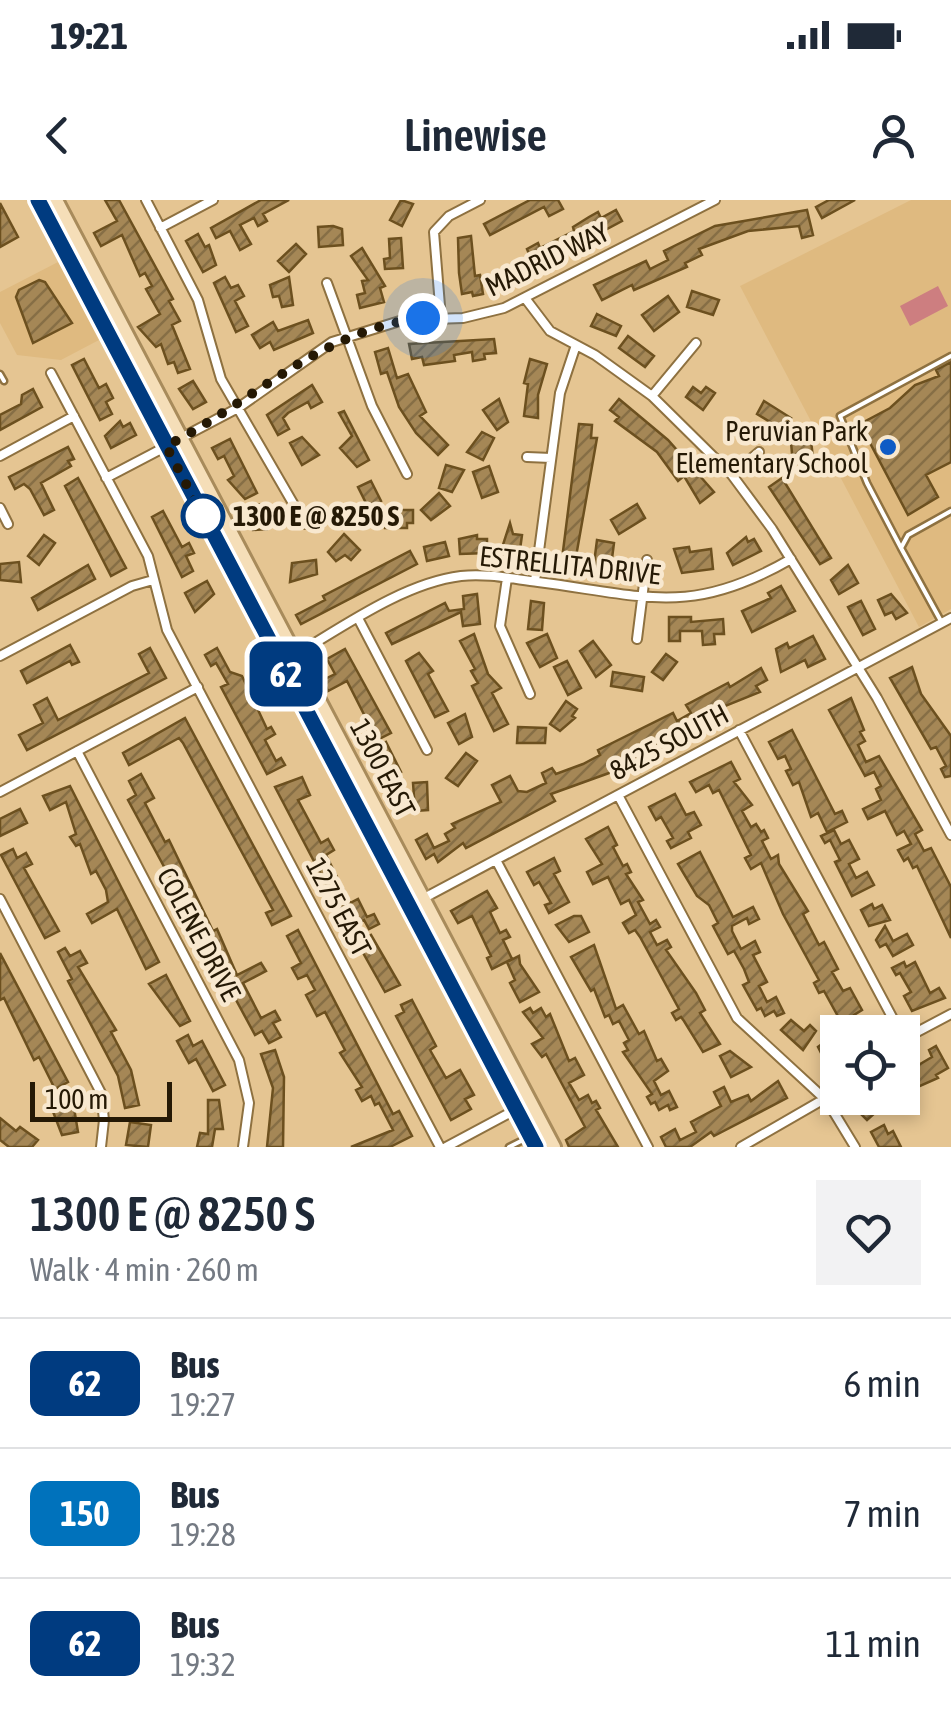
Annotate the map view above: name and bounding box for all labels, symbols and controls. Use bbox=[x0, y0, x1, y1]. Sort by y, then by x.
text: 19:21 bbox=[50, 14, 128, 57]
icon: back bbox=[30, 108, 85, 163]
icon: person bbox=[866, 108, 921, 163]
text: Linewise bbox=[404, 109, 547, 161]
street label: MADRID WAY bbox=[480, 215, 614, 303]
your location bbox=[398, 293, 448, 343]
place label: Peruvian Park Elementary School bbox=[676, 415, 869, 479]
marker: Peruvian Park Elementary School bbox=[877, 436, 899, 458]
marker: 1300 E @ 8250 S bbox=[182, 495, 224, 537]
place label: 1300 E @ 8250 S bbox=[233, 500, 399, 532]
street label: ESTRELLITA DRIVE bbox=[478, 540, 662, 590]
line badge: 62 bbox=[241, 642, 331, 706]
text: 62 bbox=[270, 654, 302, 694]
street label: 8425 SOUTH bbox=[604, 697, 734, 787]
street label: 1300 EAST bbox=[344, 714, 422, 822]
street label: 1275 EAST bbox=[300, 853, 378, 961]
street label: COLENE DRIVE bbox=[151, 862, 247, 1006]
map controls bbox=[820, 1015, 920, 1115]
button: locate bbox=[820, 1015, 920, 1115]
scale bar bbox=[30, 1077, 172, 1121]
text: 100 m bbox=[45, 1083, 108, 1115]
button: heart bbox=[816, 1180, 921, 1285]
text: 1300 E @ 8250 S bbox=[30, 1186, 315, 1241]
text: Walk · 4 min · 260 m bbox=[30, 1251, 259, 1288]
text: Bus bbox=[170, 1343, 220, 1386]
text: 6 min bbox=[843, 1362, 921, 1405]
text: 62 bbox=[69, 1363, 101, 1403]
text: 19:27 bbox=[170, 1386, 236, 1423]
text: Bus bbox=[170, 1473, 220, 1516]
text: 7 min bbox=[843, 1492, 921, 1535]
text: 150 bbox=[60, 1493, 110, 1533]
text: 19:28 bbox=[170, 1516, 236, 1553]
text: Bus bbox=[170, 1603, 220, 1646]
text: 11 min bbox=[826, 1622, 921, 1665]
text: 62 bbox=[69, 1623, 101, 1663]
text: 19:32 bbox=[170, 1646, 236, 1683]

